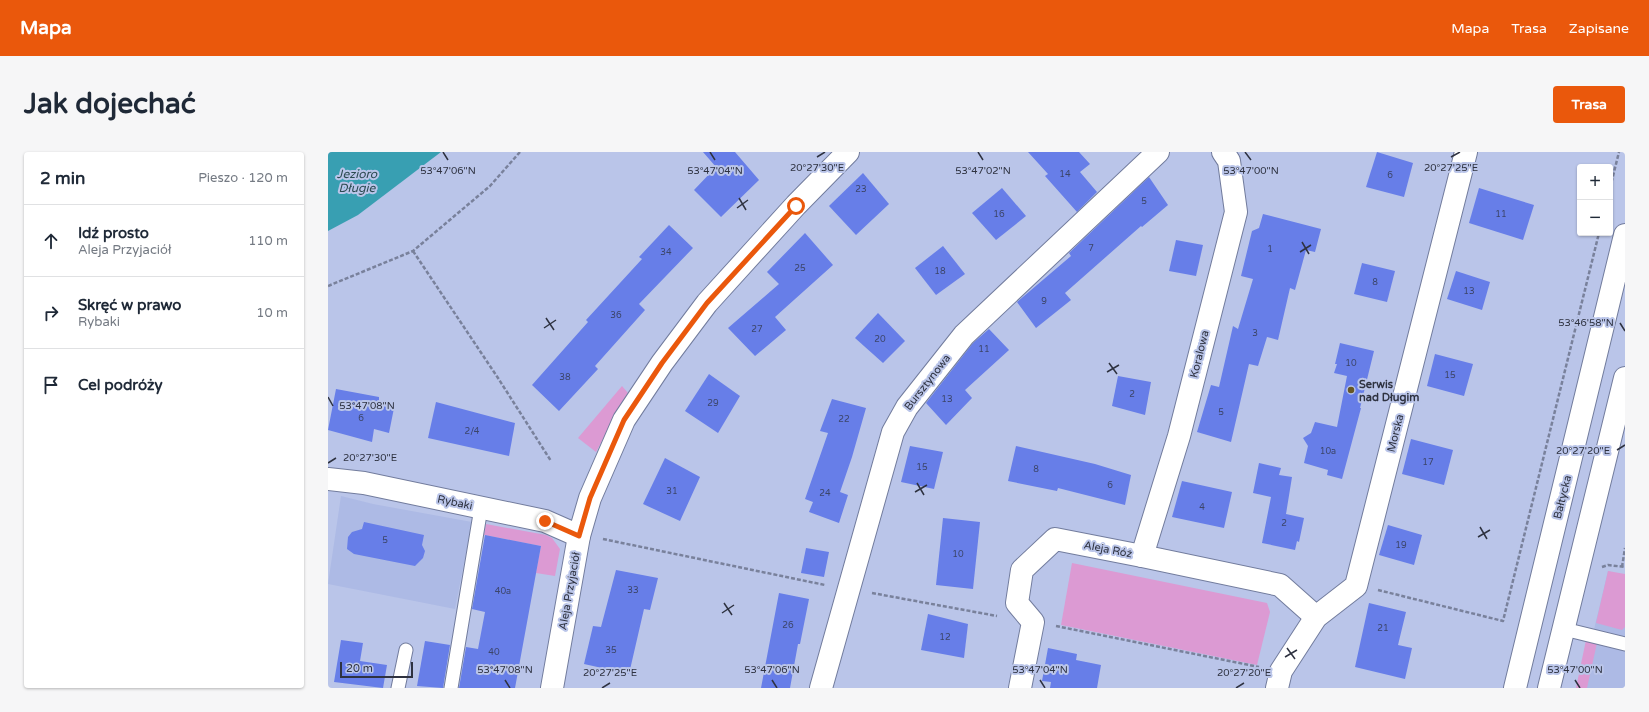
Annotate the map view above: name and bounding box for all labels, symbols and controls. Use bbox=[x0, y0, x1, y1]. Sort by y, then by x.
text: Mapa bbox=[20, 17, 72, 39]
text: Mapa bbox=[1451, 20, 1489, 37]
text: Trasa bbox=[1511, 20, 1547, 37]
text: Zapisane bbox=[1569, 20, 1629, 37]
button: Trasa bbox=[1553, 86, 1625, 123]
text: Jak dojechać bbox=[24, 87, 196, 121]
text: 20°27'30"E bbox=[790, 162, 844, 174]
text: 20°27'25"E bbox=[1424, 162, 1478, 174]
map controls bbox=[1577, 164, 1613, 236]
button: + bbox=[1577, 164, 1613, 200]
text: 53°47'06"N bbox=[420, 165, 476, 177]
text: 53°47'04"N bbox=[687, 165, 743, 177]
text: 53°47'02"N bbox=[955, 165, 1011, 177]
text: 53°47'00"N bbox=[1223, 165, 1279, 177]
water label: Jezioro Długie bbox=[337, 167, 378, 195]
text: 2 min bbox=[40, 168, 85, 189]
house number: 14 bbox=[1059, 169, 1071, 180]
text: Pieszo · 120 m bbox=[198, 170, 288, 186]
house number: 6 bbox=[1387, 170, 1393, 181]
house number: 23 bbox=[855, 184, 867, 195]
house number: 5 bbox=[1141, 196, 1147, 207]
route start bbox=[787, 197, 805, 215]
button: − bbox=[1577, 200, 1613, 236]
house number: 16 bbox=[993, 209, 1005, 220]
house number: 11 bbox=[1495, 209, 1507, 220]
text: Idź prosto bbox=[78, 224, 149, 242]
icon: ahead bbox=[40, 230, 62, 252]
text: 110 m bbox=[248, 233, 288, 249]
text: Aleja Przyjaciół bbox=[78, 242, 171, 258]
house number: 7 bbox=[1088, 243, 1094, 254]
house number: 1 bbox=[1267, 244, 1273, 255]
house number: 34 bbox=[660, 247, 672, 258]
house number: 25 bbox=[794, 263, 806, 274]
house number: 18 bbox=[934, 266, 946, 277]
house number: 8 bbox=[1372, 277, 1378, 288]
house number: 13 bbox=[1463, 286, 1475, 297]
text: Skręć w prawo bbox=[78, 296, 181, 314]
house number: 9 bbox=[1041, 296, 1047, 307]
icon: right bbox=[40, 302, 62, 324]
text: 10 m bbox=[256, 305, 288, 321]
house number: 36 bbox=[610, 310, 622, 321]
text: Rybaki bbox=[78, 314, 120, 330]
text: 53°46'58"N bbox=[1558, 317, 1614, 329]
house number: 27 bbox=[751, 324, 763, 335]
house number: 3 bbox=[1252, 328, 1258, 339]
street label: Koralowa bbox=[1187, 329, 1212, 379]
house number: 20 bbox=[874, 334, 886, 345]
house number: 11 bbox=[978, 344, 990, 355]
street label: Bursztynowa bbox=[902, 352, 953, 413]
house number: 10 bbox=[1345, 358, 1357, 369]
house number: 15 bbox=[1444, 370, 1456, 381]
house number: 38 bbox=[559, 372, 571, 383]
icon: arrive bbox=[40, 374, 62, 396]
text: Cel podróży bbox=[78, 376, 163, 394]
place label: Serwis nad Długim bbox=[1359, 378, 1419, 405]
marker: Serwis nad Długim bbox=[1346, 385, 1356, 395]
house number: 2 bbox=[1129, 389, 1135, 400]
house number: 13 bbox=[941, 394, 953, 405]
house number: 29 bbox=[707, 398, 719, 409]
text: 53°47'08"N bbox=[339, 400, 395, 412]
house number: 5 bbox=[1218, 407, 1224, 418]
house number: 6 bbox=[358, 413, 364, 424]
street label: Morska bbox=[1384, 413, 1406, 453]
house number: 22 bbox=[838, 414, 850, 425]
house number: 2/4 bbox=[465, 426, 480, 437]
text: 20°27'20"E bbox=[1556, 445, 1610, 457]
house number: 10a bbox=[1320, 446, 1336, 457]
text: 20°27'30"E bbox=[343, 452, 397, 464]
house number: 17 bbox=[1422, 457, 1434, 468]
house number: 15 bbox=[916, 462, 928, 473]
house number: 8 bbox=[1033, 464, 1039, 475]
street label: Bałtycka bbox=[1551, 474, 1574, 520]
house number: 6 bbox=[1107, 480, 1113, 491]
house number: 31 bbox=[666, 486, 678, 497]
house number: 24 bbox=[819, 488, 831, 499]
street label: Rybaki bbox=[436, 492, 474, 513]
house number: 4 bbox=[1199, 502, 1205, 513]
route end bbox=[536, 512, 554, 530]
house number: 2 bbox=[1281, 518, 1287, 529]
house number: 5 bbox=[382, 535, 388, 546]
street label: Aleja Róż bbox=[1083, 538, 1134, 561]
house number: 19 bbox=[1395, 540, 1407, 551]
house number: 10 bbox=[952, 549, 964, 560]
street label: Aleja Przyjaciół bbox=[556, 551, 583, 631]
house number: 33 bbox=[627, 585, 639, 596]
house number: 40a bbox=[495, 586, 511, 597]
house number: 26 bbox=[782, 620, 794, 631]
house number: 21 bbox=[1377, 623, 1389, 634]
house number: 12 bbox=[939, 632, 951, 643]
house number: 35 bbox=[605, 645, 617, 656]
house number: 40 bbox=[488, 647, 500, 658]
scale bar bbox=[340, 660, 413, 679]
text: 20 m bbox=[346, 662, 373, 675]
text: 53°47'08"N bbox=[477, 664, 533, 676]
text: 53°47'06"N bbox=[744, 664, 800, 676]
text: 53°47'04"N bbox=[1012, 664, 1068, 676]
text: 53°47'00"N bbox=[1547, 664, 1603, 676]
text: 20°27'25"E bbox=[583, 667, 637, 679]
text: 20°27'20"E bbox=[1217, 667, 1271, 679]

